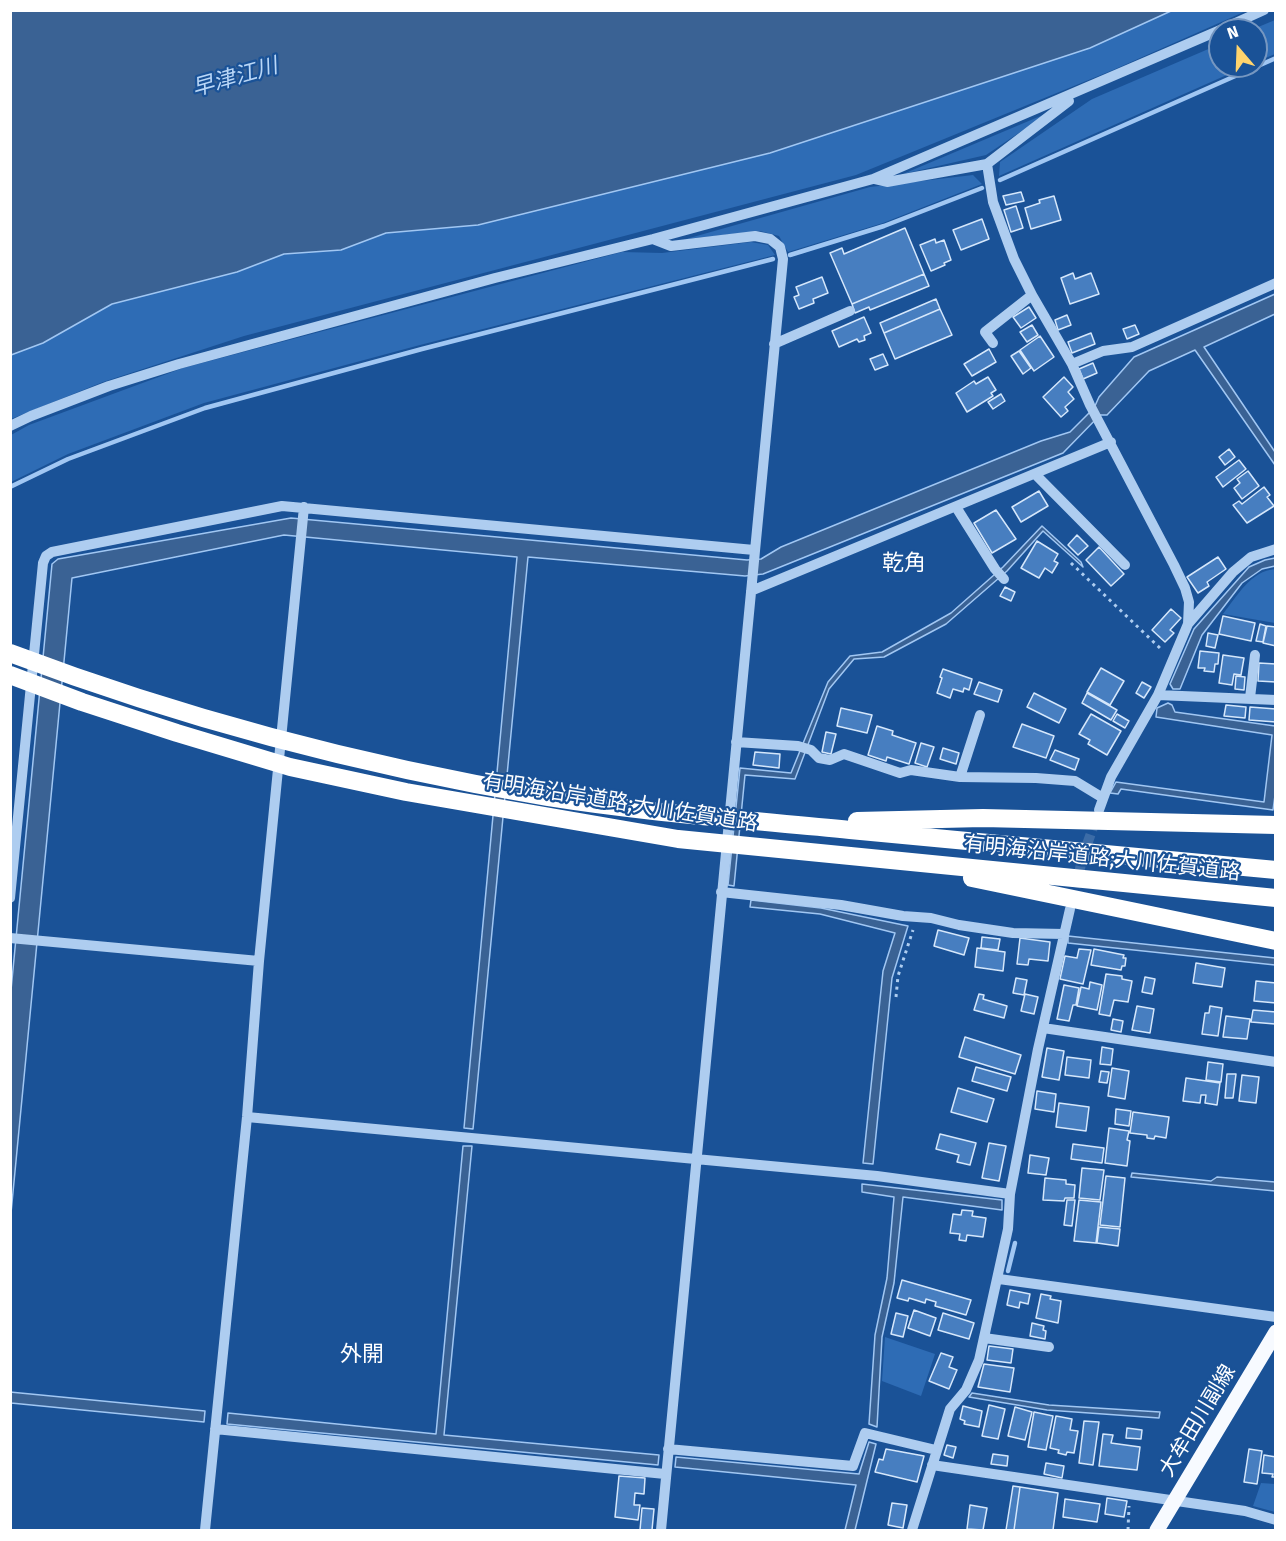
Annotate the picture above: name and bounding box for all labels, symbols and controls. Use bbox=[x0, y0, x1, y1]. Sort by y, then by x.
north arrow bbox=[1208, 18, 1268, 78]
text: N bbox=[1225, 22, 1241, 43]
water label: 早津江川 bbox=[189, 53, 281, 103]
district label: 乾角 bbox=[882, 551, 926, 577]
street label: 有明海沿岸道路;大川佐賀道路 bbox=[481, 769, 759, 837]
street label: 有明海沿岸道路;大川佐賀道路 bbox=[962, 832, 1242, 886]
district label: 外開 bbox=[340, 1342, 384, 1368]
street label: 大牟田川副線 bbox=[1155, 1361, 1241, 1481]

